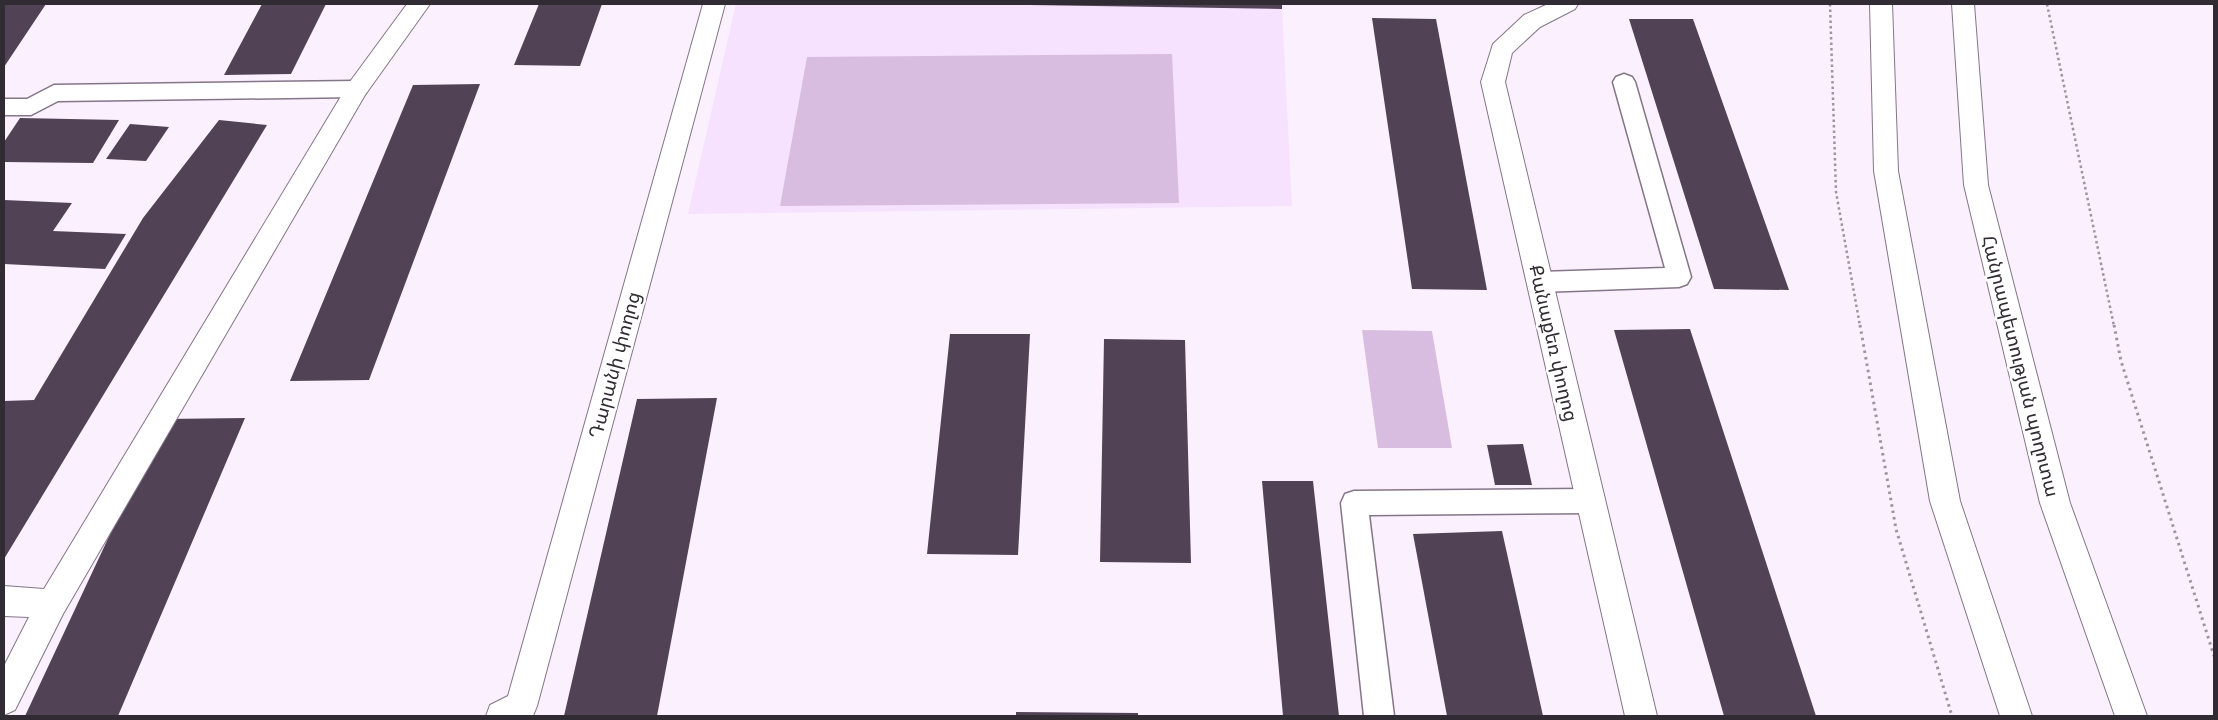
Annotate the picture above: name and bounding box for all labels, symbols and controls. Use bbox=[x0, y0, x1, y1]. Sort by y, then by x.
street label: Հանրապետության պողոտա bbox=[1977, 233, 2065, 499]
street label: Քանաքեռ փողոց bbox=[1524, 262, 1584, 424]
street label: Դարանի փողոց bbox=[583, 289, 645, 441]

